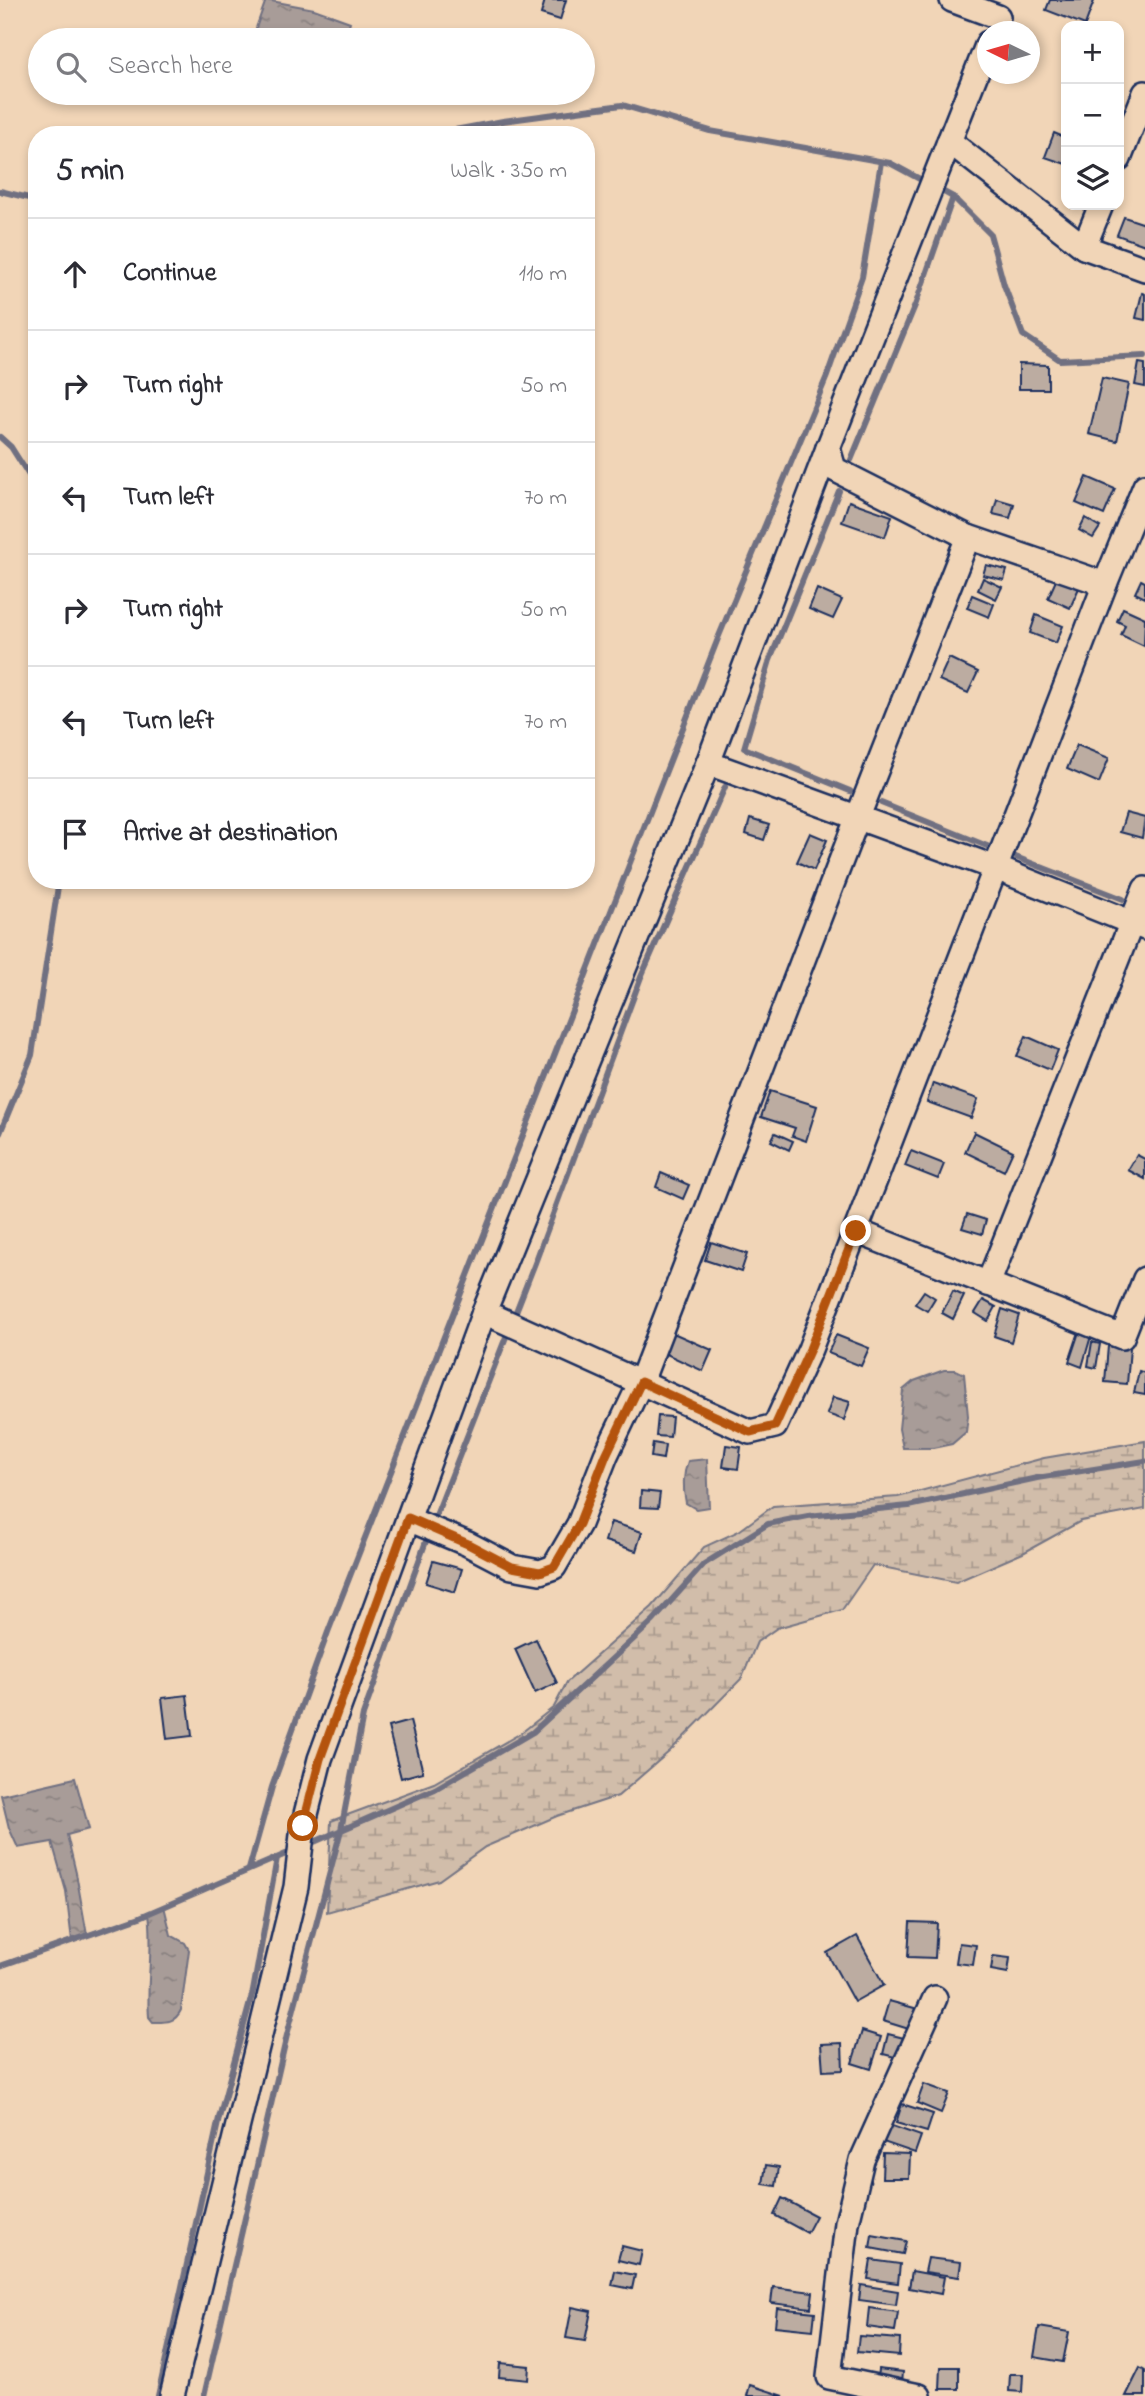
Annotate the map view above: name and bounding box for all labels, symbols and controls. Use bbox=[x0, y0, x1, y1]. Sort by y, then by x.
north arrow bbox=[977, 21, 1040, 84]
map controls bbox=[1061, 21, 1124, 210]
button: + bbox=[1061, 21, 1124, 84]
search box bbox=[28, 28, 595, 105]
icon: search bbox=[52, 48, 90, 86]
text: Search here bbox=[108, 48, 233, 86]
button: − bbox=[1061, 84, 1124, 147]
button: layers bbox=[1061, 147, 1124, 210]
text: 5 min bbox=[56, 150, 124, 194]
text: Walk · 350 m bbox=[450, 155, 567, 188]
icon: ahead bbox=[56, 255, 94, 293]
text: Continue bbox=[123, 255, 216, 293]
text: 110 m bbox=[519, 258, 567, 291]
icon: right bbox=[56, 367, 94, 405]
text: Turn right bbox=[123, 367, 223, 405]
text: 50 m bbox=[520, 370, 567, 403]
icon: left bbox=[56, 479, 94, 517]
text: Turn left bbox=[123, 479, 214, 517]
text: 70 m bbox=[524, 482, 567, 515]
icon: right bbox=[56, 591, 94, 629]
text: Turn right bbox=[123, 591, 223, 629]
text: 50 m bbox=[520, 594, 567, 627]
icon: left bbox=[56, 703, 94, 741]
text: Turn left bbox=[123, 703, 214, 741]
text: 70 m bbox=[524, 706, 567, 739]
icon: arrive bbox=[56, 815, 94, 853]
text: Arrive at destination bbox=[123, 815, 338, 853]
route end bbox=[840, 1215, 871, 1246]
route start bbox=[287, 1810, 318, 1841]

